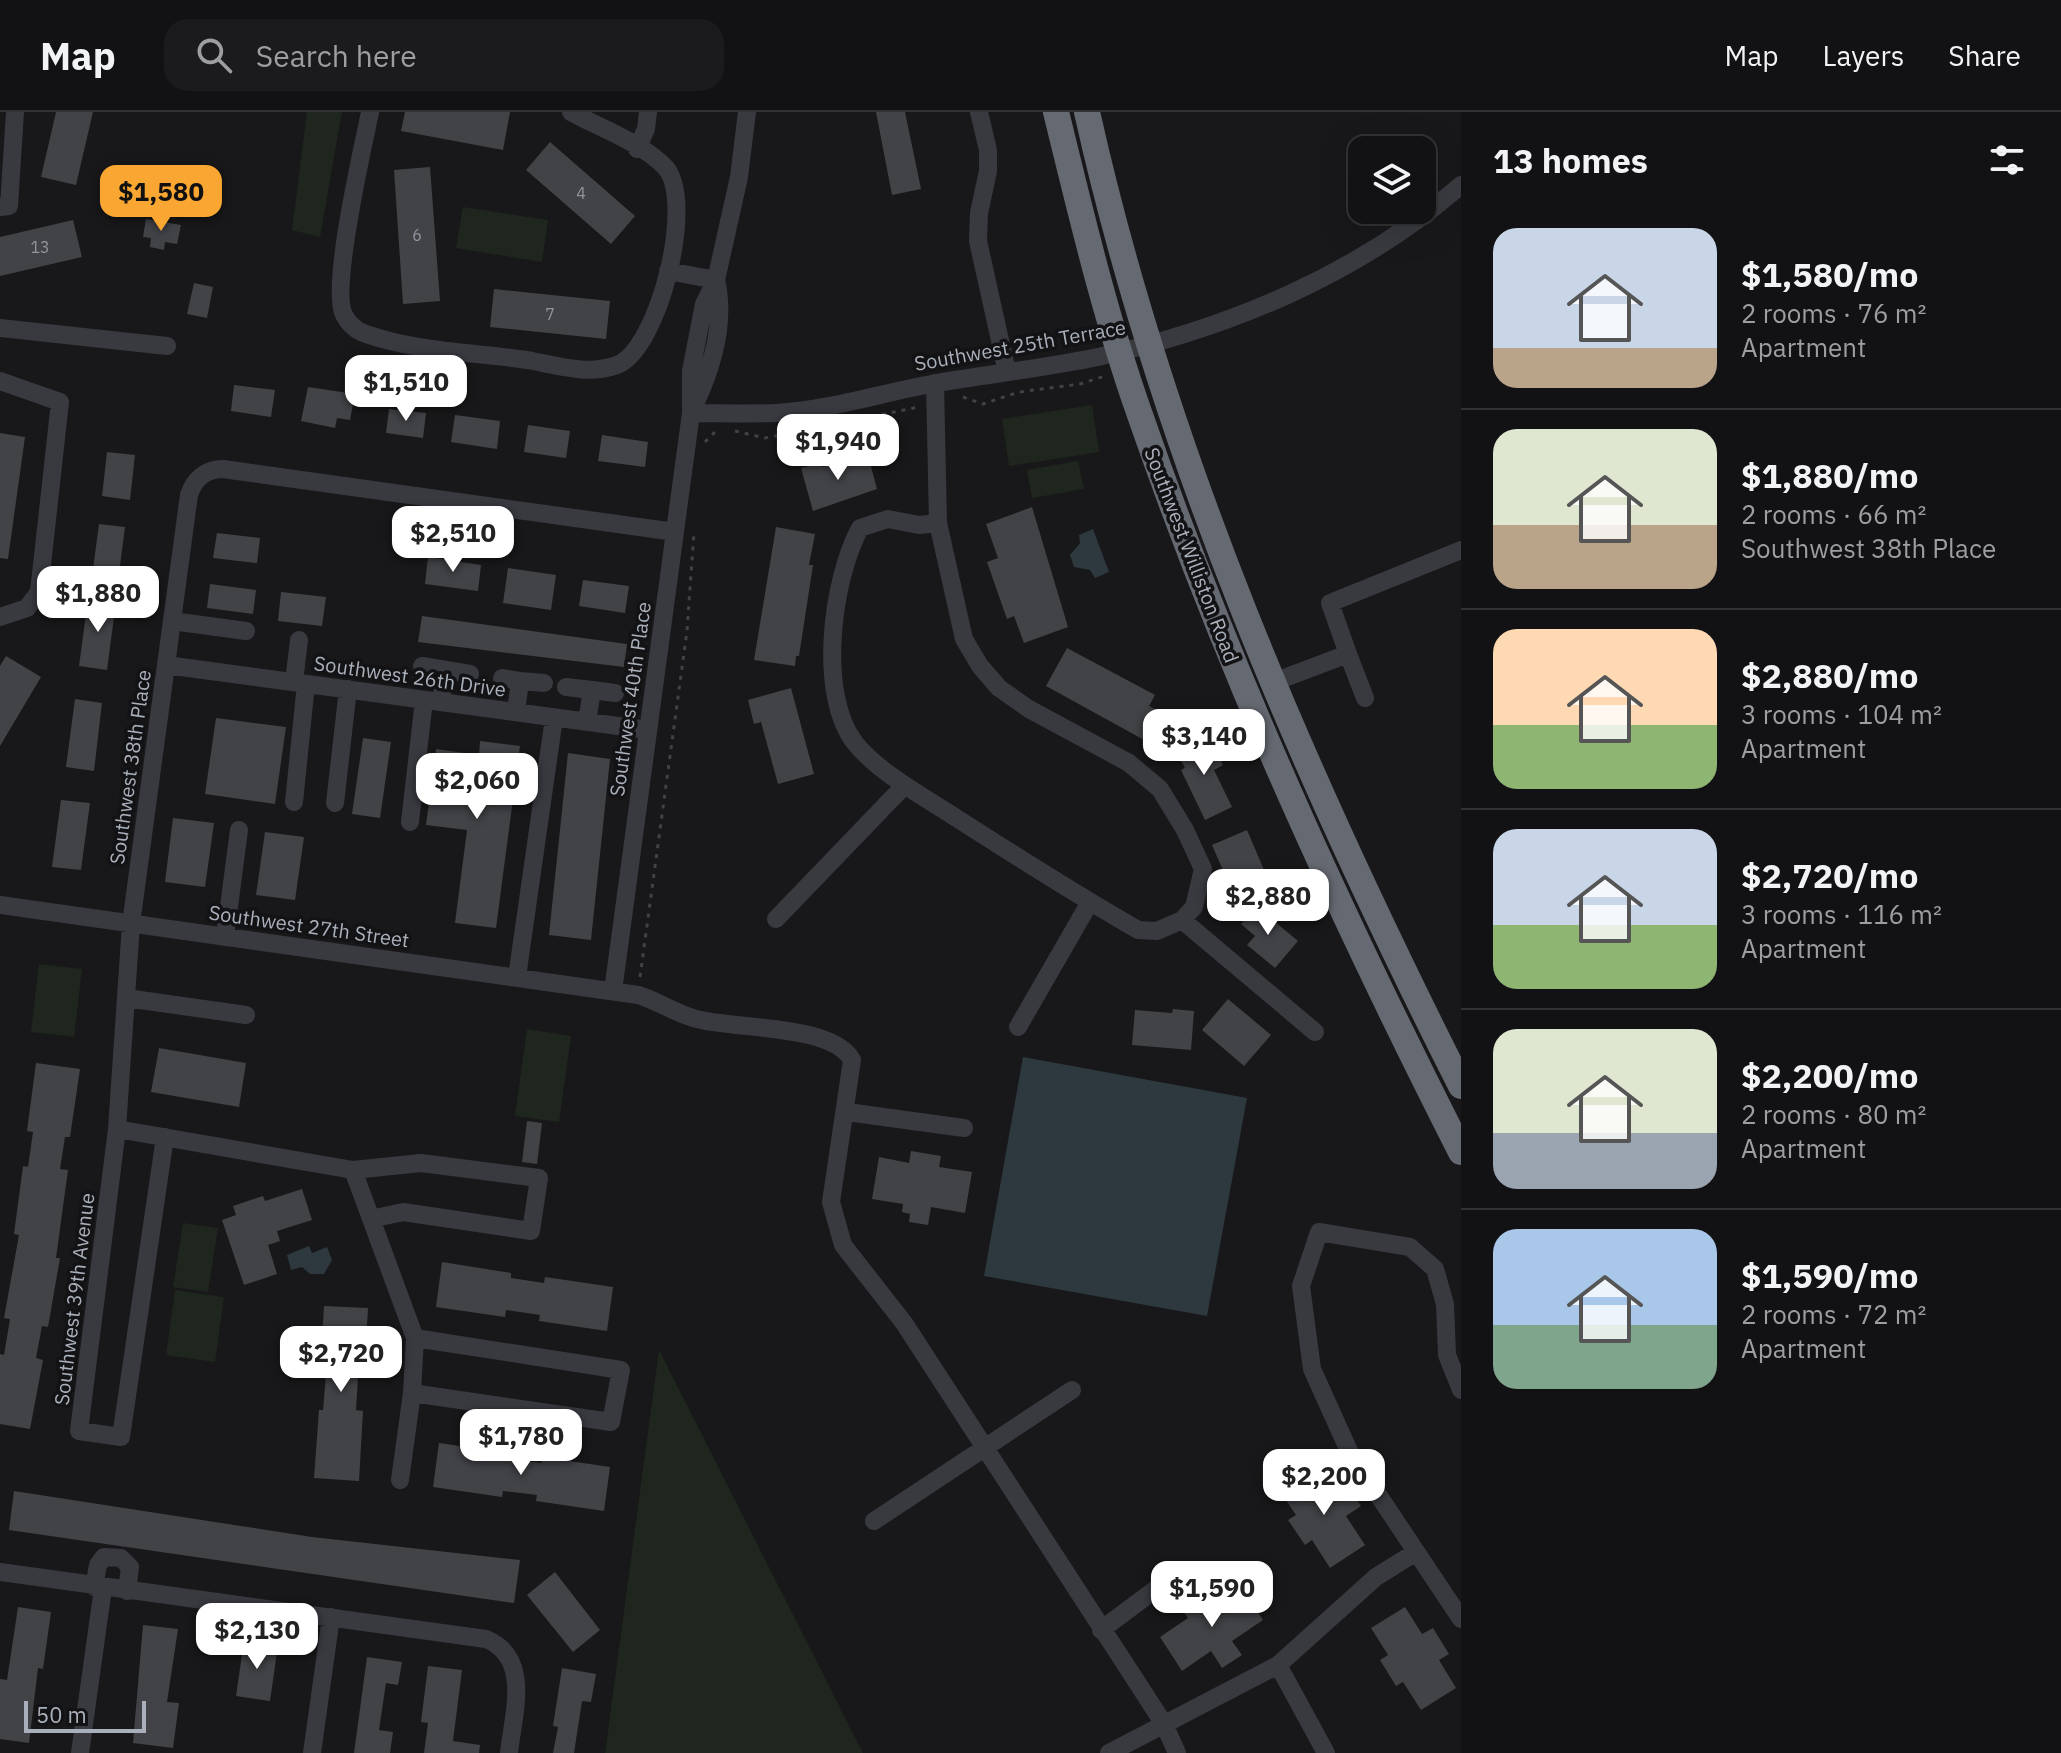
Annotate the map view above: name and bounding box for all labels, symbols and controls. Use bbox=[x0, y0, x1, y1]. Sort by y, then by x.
search box bbox=[164, 19, 724, 91]
text: Map bbox=[40, 31, 116, 80]
icon: search bbox=[192, 33, 236, 77]
text: Search here bbox=[256, 36, 417, 75]
text: Map bbox=[1724, 37, 1778, 74]
text: Layers bbox=[1822, 37, 1904, 74]
text: Share bbox=[1948, 37, 2021, 74]
map controls bbox=[1348, 136, 1436, 224]
button: layers bbox=[1348, 136, 1436, 224]
text: 13 homes bbox=[1493, 138, 1648, 182]
icon: filters bbox=[1985, 138, 2029, 182]
pin: $1,580 bbox=[96, 165, 226, 233]
text: $1,580 bbox=[118, 174, 204, 208]
house number: 4 bbox=[576, 183, 586, 203]
house number: 6 bbox=[412, 225, 422, 245]
house number: 13 bbox=[30, 237, 50, 257]
text: $1,580/mo bbox=[1741, 252, 1918, 296]
icon: home bbox=[1557, 260, 1653, 356]
text: 2 rooms · 76 m² bbox=[1741, 296, 1926, 330]
house number: 7 bbox=[545, 304, 555, 324]
street label: Southwest 25th Terrace bbox=[912, 313, 1128, 377]
text: Apartment bbox=[1741, 330, 1866, 364]
pin: $1,510 bbox=[341, 355, 471, 423]
text: $1,510 bbox=[363, 364, 449, 398]
pin: $1,940 bbox=[773, 414, 903, 482]
text: $1,940 bbox=[795, 423, 881, 457]
street label: Southwest Williston Road bbox=[1138, 444, 1246, 666]
text: $1,880/mo bbox=[1741, 453, 1918, 497]
icon: home bbox=[1557, 461, 1653, 557]
text: 2 rooms · 66 m² bbox=[1741, 497, 1926, 531]
pin: $2,510 bbox=[388, 506, 518, 574]
text: $2,510 bbox=[410, 515, 496, 549]
text: Southwest 38th Place bbox=[1741, 531, 1996, 565]
pin: $1,880 bbox=[33, 566, 163, 634]
text: $1,880 bbox=[55, 575, 141, 609]
street label: Southwest 40th Place bbox=[603, 600, 657, 798]
street label: Southwest 26th Drive bbox=[312, 649, 508, 703]
text: $2,880/mo bbox=[1741, 653, 1918, 697]
icon: home bbox=[1557, 661, 1653, 757]
street label: Southwest 38th Place bbox=[103, 668, 157, 866]
text: 3 rooms · 104 m² bbox=[1741, 697, 1942, 731]
pin: $3,140 bbox=[1139, 709, 1269, 777]
text: $3,140 bbox=[1161, 718, 1247, 752]
text: Apartment bbox=[1741, 731, 1866, 765]
pin: $2,060 bbox=[412, 753, 542, 821]
text: $2,060 bbox=[434, 762, 520, 796]
text: $2,720/mo bbox=[1741, 853, 1918, 897]
icon: home bbox=[1557, 861, 1653, 957]
pin: $2,880 bbox=[1203, 869, 1333, 937]
text: $2,880 bbox=[1225, 878, 1311, 912]
text: 3 rooms · 116 m² bbox=[1741, 897, 1942, 931]
street label: Southwest 27th Street bbox=[207, 899, 411, 953]
text: Apartment bbox=[1741, 931, 1866, 965]
text: $2,200/mo bbox=[1741, 1053, 1918, 1097]
icon: home bbox=[1557, 1061, 1653, 1157]
text: 2 rooms · 80 m² bbox=[1741, 1097, 1926, 1131]
text: Apartment bbox=[1741, 1131, 1866, 1165]
street label: Southwest 39th Avenue bbox=[48, 1191, 100, 1407]
text: $1,590/mo bbox=[1741, 1253, 1918, 1297]
icon: home bbox=[1557, 1261, 1653, 1357]
text: 2 rooms · 72 m² bbox=[1741, 1297, 1926, 1331]
pin: $2,720 bbox=[276, 1326, 406, 1394]
text: Apartment bbox=[1741, 1331, 1866, 1365]
text: $2,720 bbox=[298, 1335, 384, 1369]
pin: $1,780 bbox=[456, 1409, 586, 1477]
text: $1,780 bbox=[478, 1418, 564, 1452]
pin: $2,200 bbox=[1259, 1449, 1389, 1517]
text: $2,200 bbox=[1281, 1458, 1367, 1492]
pin: $1,590 bbox=[1147, 1561, 1277, 1629]
text: $1,590 bbox=[1169, 1570, 1255, 1604]
pin: $2,130 bbox=[192, 1603, 322, 1671]
text: $2,130 bbox=[214, 1612, 300, 1646]
scale bar bbox=[24, 1697, 146, 1733]
text: 50 m bbox=[36, 1700, 87, 1729]

